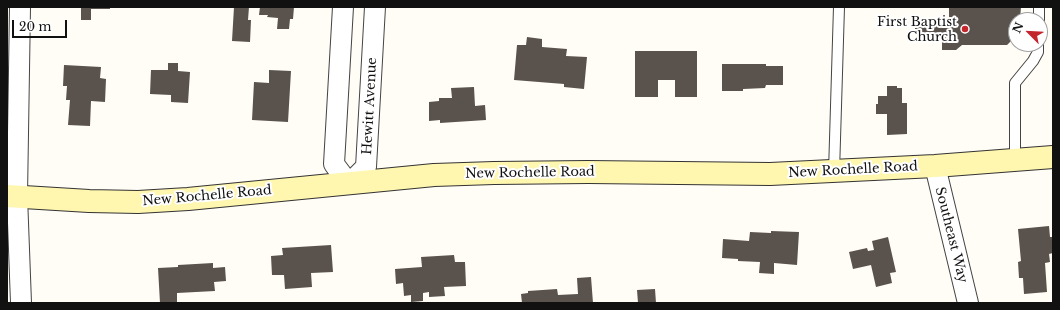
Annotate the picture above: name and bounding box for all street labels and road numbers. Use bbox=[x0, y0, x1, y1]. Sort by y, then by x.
street label: Hewitt Avenue bbox=[360, 57, 380, 155]
street label: New Rochelle Road bbox=[788, 159, 918, 181]
street label: New Rochelle Road bbox=[465, 164, 595, 182]
street label: New Rochelle Road bbox=[142, 183, 272, 209]
street label: Southeast Way bbox=[932, 186, 970, 284]

